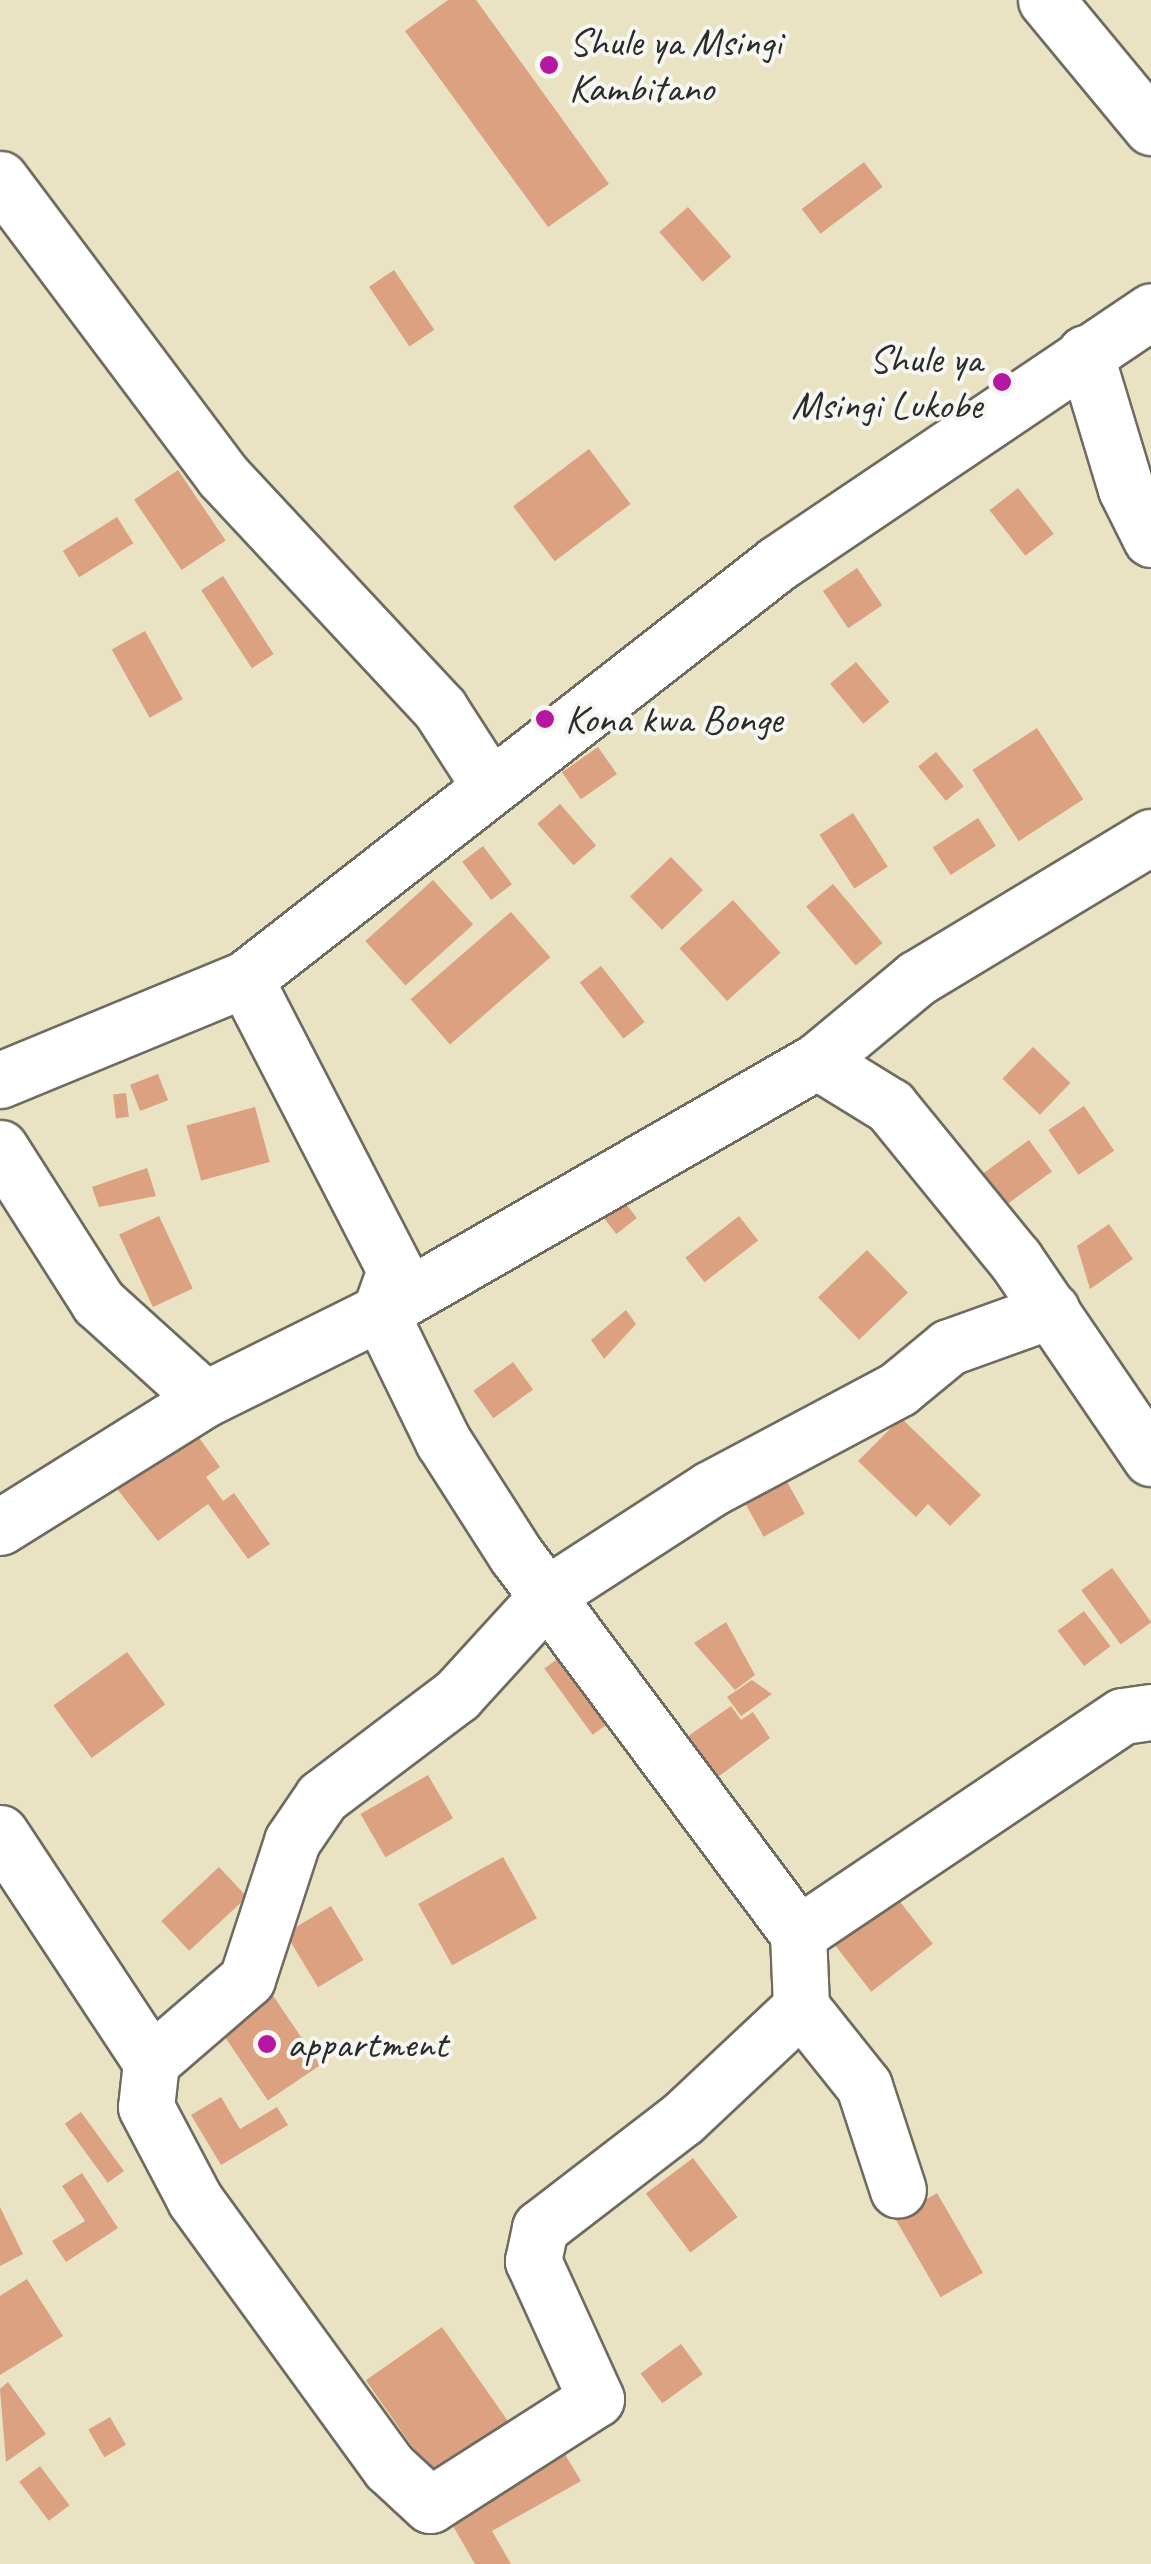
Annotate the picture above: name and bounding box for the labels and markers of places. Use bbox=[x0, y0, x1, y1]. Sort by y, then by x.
place label: Shule ya Msingi Kambitano bbox=[569, 18, 782, 112]
marker: Shule ya Msingi Kambitano bbox=[538, 54, 560, 76]
place label: Shule ya Msingi Lukobe bbox=[793, 335, 982, 429]
marker: Shule ya Msingi Lukobe bbox=[991, 371, 1013, 393]
place label: Kona kwa Bonge bbox=[565, 695, 783, 743]
marker: Kona kwa Bonge bbox=[534, 708, 556, 730]
place label: appartment bbox=[287, 2020, 447, 2068]
marker: appartment bbox=[256, 2033, 278, 2055]

